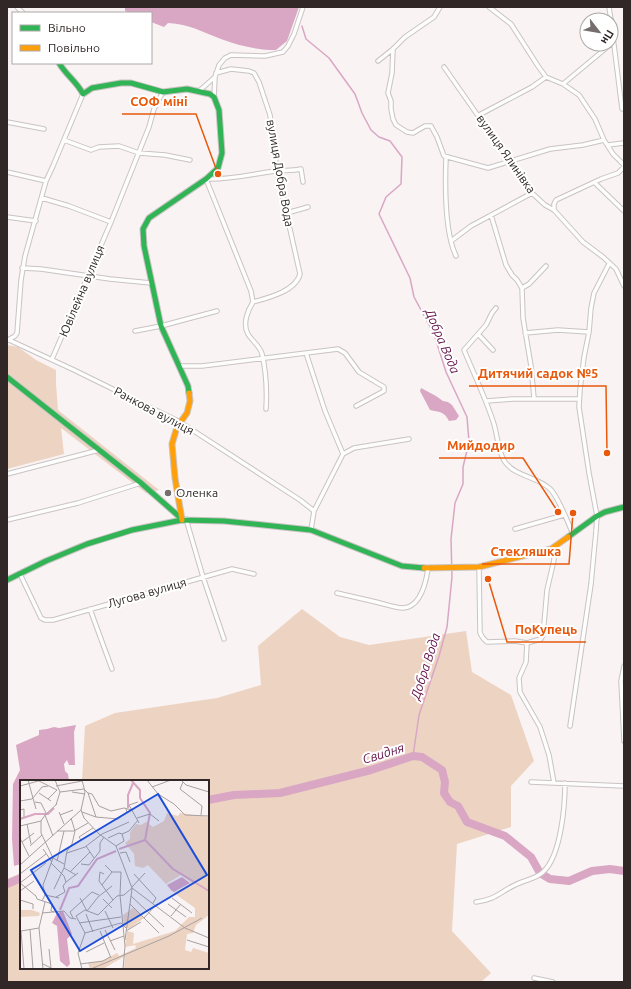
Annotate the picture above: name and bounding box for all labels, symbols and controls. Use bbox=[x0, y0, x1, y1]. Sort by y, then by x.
legend bbox=[12, 12, 152, 64]
north arrow bbox=[579, 12, 619, 52]
text: Вільно bbox=[48, 21, 86, 34]
text: Пн bbox=[599, 28, 616, 46]
text: Повільно bbox=[48, 41, 100, 54]
callout: СОФ міні bbox=[122, 89, 196, 114]
text: СОФ міні bbox=[130, 94, 188, 108]
street label: вулиця Ялинівка bbox=[474, 112, 538, 196]
street label: вулиця Добра Вода bbox=[265, 118, 296, 228]
street label: Ювілейна вулиця bbox=[56, 243, 107, 339]
water label: Добра Вода bbox=[422, 305, 463, 375]
callout: Дитячий садок №5 bbox=[469, 361, 606, 386]
text: Дитячий садок №5 bbox=[478, 366, 598, 380]
street label: Ранкова вулиця bbox=[112, 384, 196, 437]
callout: Мийдодир bbox=[439, 433, 523, 458]
text: Мийдодир bbox=[447, 438, 515, 452]
place label: Оленка bbox=[176, 486, 218, 499]
marker: Оленка bbox=[163, 488, 173, 498]
callout: Стекляшка bbox=[482, 539, 569, 564]
text: Стекляшка bbox=[491, 544, 561, 558]
street label: Лугова вулиця bbox=[106, 575, 188, 610]
callout: ПоКупець bbox=[507, 617, 586, 642]
text: ПоКупець bbox=[515, 622, 577, 636]
water label: Добра Вода bbox=[407, 631, 442, 703]
water label: Свидня bbox=[360, 740, 406, 766]
inset map bbox=[20, 780, 209, 969]

